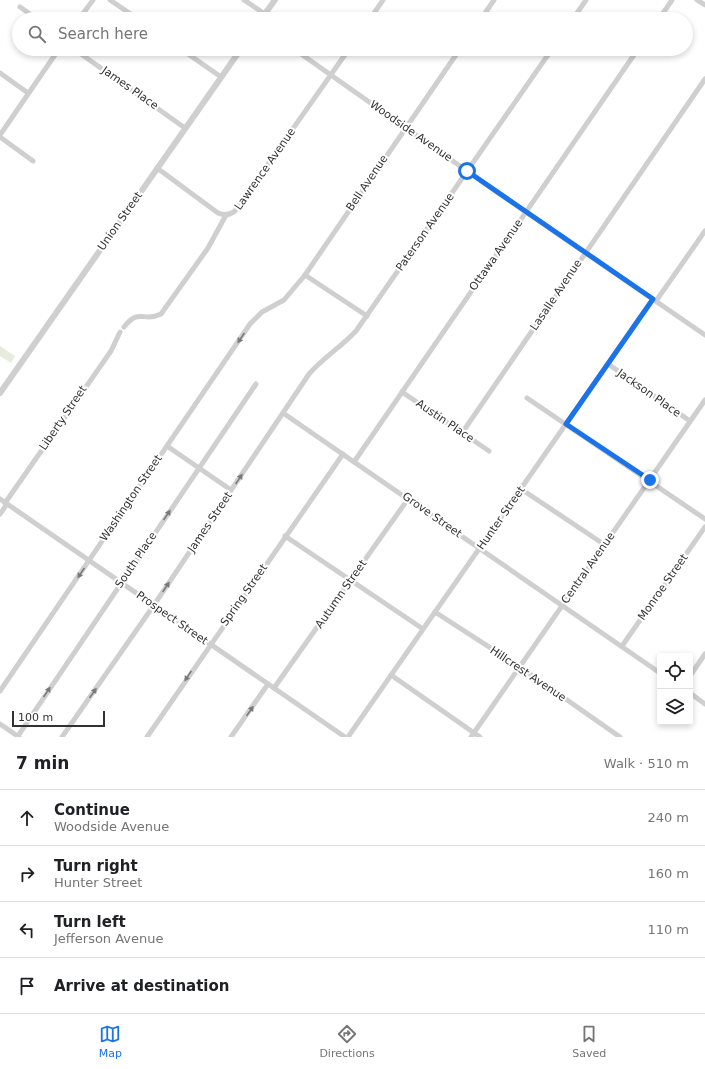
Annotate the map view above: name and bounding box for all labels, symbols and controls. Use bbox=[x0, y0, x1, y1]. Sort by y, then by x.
search box bbox=[12, 12, 693, 56]
icon: search bbox=[26, 23, 48, 45]
text: Search here bbox=[58, 25, 148, 43]
street label: James Place bbox=[98, 63, 161, 112]
street label: Woodside Avenue bbox=[367, 98, 455, 164]
street label: Lawrence Avenue bbox=[232, 125, 298, 212]
street label: Bell Avenue bbox=[343, 152, 391, 213]
route start bbox=[458, 162, 476, 180]
street label: Union Street bbox=[95, 189, 145, 253]
street label: Paterson Avenue bbox=[393, 190, 457, 274]
street label: Ottawa Avenue bbox=[467, 217, 526, 293]
street label: Lasalle Avenue bbox=[528, 257, 585, 333]
one-way arrow bbox=[237, 332, 244, 344]
street label: Jackson Place bbox=[614, 366, 683, 420]
street label: Liberty Street bbox=[37, 383, 90, 453]
street label: Austin Place bbox=[413, 397, 477, 445]
street label: Washington Street bbox=[97, 452, 165, 544]
route end bbox=[641, 471, 659, 489]
one-way arrow bbox=[235, 473, 243, 484]
street label: Hunter Street bbox=[474, 483, 528, 552]
street label: James Street bbox=[184, 489, 235, 556]
street label: Grove Street bbox=[400, 490, 465, 541]
one-way arrow bbox=[163, 509, 171, 520]
street label: South Place bbox=[113, 529, 160, 590]
street label: Central Avenue bbox=[558, 530, 618, 606]
street label: Monroe Street bbox=[635, 551, 691, 623]
street label: Autumn Street bbox=[313, 557, 370, 631]
street label: Spring Street bbox=[218, 561, 270, 628]
one-way arrow bbox=[77, 568, 85, 578]
one-way arrow bbox=[163, 581, 170, 592]
street label: Prospect Street bbox=[134, 589, 211, 648]
street label: Hillcrest Avenue bbox=[487, 644, 569, 704]
map controls bbox=[657, 653, 693, 725]
button: locate bbox=[657, 653, 693, 689]
one-way arrow bbox=[184, 671, 192, 682]
one-way arrow bbox=[43, 687, 51, 697]
one-way arrow bbox=[89, 688, 97, 699]
button: layers bbox=[657, 689, 693, 725]
one-way arrow bbox=[246, 705, 254, 716]
scale bar bbox=[12, 709, 105, 728]
text: 100 m bbox=[18, 711, 53, 724]
text: 7 min bbox=[16, 753, 69, 773]
text: Walk · 510 m bbox=[604, 756, 689, 771]
text: Continue bbox=[54, 801, 130, 819]
icon: ahead bbox=[16, 807, 38, 829]
text: 240 m bbox=[647, 810, 689, 825]
text: Woodside Avenue bbox=[54, 819, 169, 834]
text: Turn right bbox=[54, 857, 138, 875]
icon: right bbox=[16, 863, 38, 885]
text: 160 m bbox=[647, 866, 689, 881]
text: Hunter Street bbox=[54, 875, 142, 890]
text: Turn left bbox=[54, 913, 126, 931]
icon: left bbox=[16, 919, 38, 941]
text: 110 m bbox=[647, 922, 689, 937]
text: Jefferson Avenue bbox=[54, 931, 164, 946]
icon: arrive bbox=[16, 975, 38, 997]
text: Arrive at destination bbox=[54, 977, 229, 995]
tab: Map bbox=[99, 1023, 122, 1060]
tab: Directions bbox=[319, 1023, 375, 1060]
tab: Saved bbox=[572, 1023, 606, 1060]

